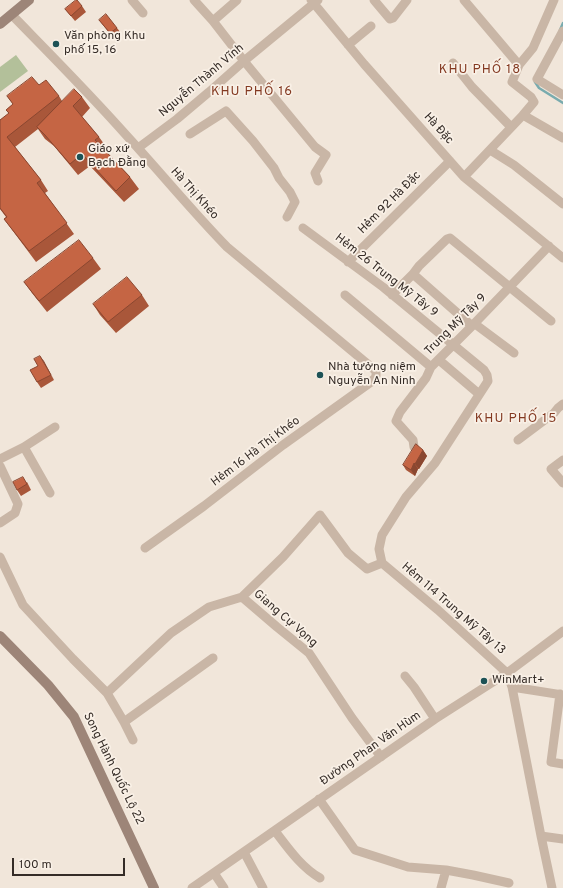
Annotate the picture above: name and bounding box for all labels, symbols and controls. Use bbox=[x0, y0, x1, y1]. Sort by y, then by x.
place label: Văn phòng Khu phố 15, 16 bbox=[64, 30, 145, 58]
marker: Văn phòng Khu phố 15, 16 bbox=[51, 39, 61, 49]
street label: Nguyễn Thành Vĩnh bbox=[157, 41, 247, 121]
district label: KHU PHỐ 18 bbox=[439, 62, 521, 78]
district label: KHU PHỐ 16 bbox=[211, 84, 293, 100]
street label: Hà Đặc bbox=[420, 110, 456, 148]
place label: Giáo xứ Bạch Đằng bbox=[88, 143, 146, 171]
marker: Giáo xứ Bạch Đằng bbox=[75, 152, 85, 162]
street label: Hà Thị Khéo bbox=[167, 165, 221, 223]
street label: Hẻm 92 Hà Đặc bbox=[356, 169, 424, 237]
street label: Hẻm 26 Trung Mỹ Tây 9 bbox=[332, 231, 440, 321]
street label: Trung Mỹ Tây 9 bbox=[422, 291, 490, 359]
place label: Nhà tưởng niệm Nguyễn An Ninh bbox=[328, 361, 416, 389]
marker: Nhà tưởng niệm Nguyễn An Ninh bbox=[315, 370, 325, 380]
district label: KHU PHỐ 15 bbox=[475, 411, 557, 427]
street label: Hẻm 16 Hà Thị Khéo bbox=[209, 414, 303, 490]
street label: Hẻm 114 Trung Mỹ Tây 13 bbox=[398, 560, 508, 658]
street label: Giang Cự Vọng bbox=[250, 587, 320, 651]
place label: WinMart+ bbox=[492, 674, 545, 688]
marker: WinMart+ bbox=[479, 676, 489, 686]
street label: Đường Phan Văn Hùm bbox=[318, 709, 424, 789]
street label: Song Hành Quốc Lộ 22 bbox=[80, 710, 146, 828]
scale bar bbox=[14, 850, 127, 876]
text: 100 m bbox=[19, 857, 52, 873]

